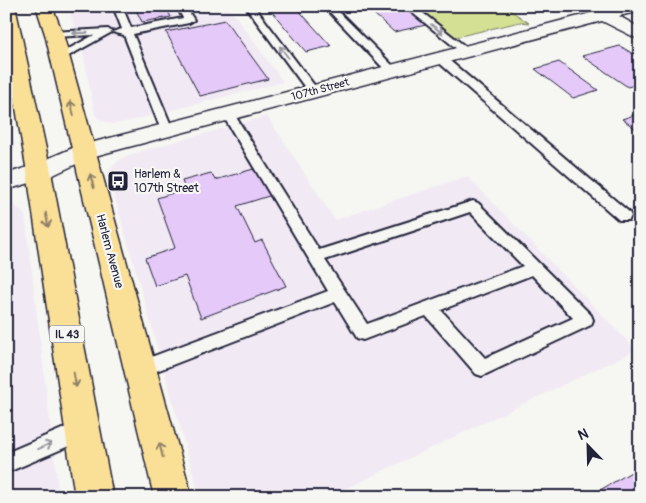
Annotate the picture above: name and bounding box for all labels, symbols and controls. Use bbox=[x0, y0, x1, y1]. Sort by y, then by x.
one-way arrow bbox=[430, 23, 443, 34]
one-way arrow bbox=[72, 28, 88, 37]
one-way arrow bbox=[278, 46, 289, 59]
street label: 107th Street bbox=[290, 75, 351, 103]
one-way arrow bbox=[67, 101, 77, 117]
place label: Harlem & 107th Street bbox=[134, 167, 199, 196]
bus stop icon: Harlem & 107th Street bbox=[106, 169, 130, 193]
one-way arrow bbox=[86, 174, 96, 190]
one-way arrow bbox=[43, 211, 53, 227]
street label: Harlem Avenue bbox=[92, 212, 127, 290]
road number: IL 43 bbox=[50, 326, 84, 342]
one-way arrow bbox=[70, 372, 80, 388]
north arrow bbox=[564, 420, 614, 470]
text: N bbox=[575, 425, 591, 444]
one-way arrow bbox=[37, 441, 52, 451]
one-way arrow bbox=[156, 442, 165, 458]

